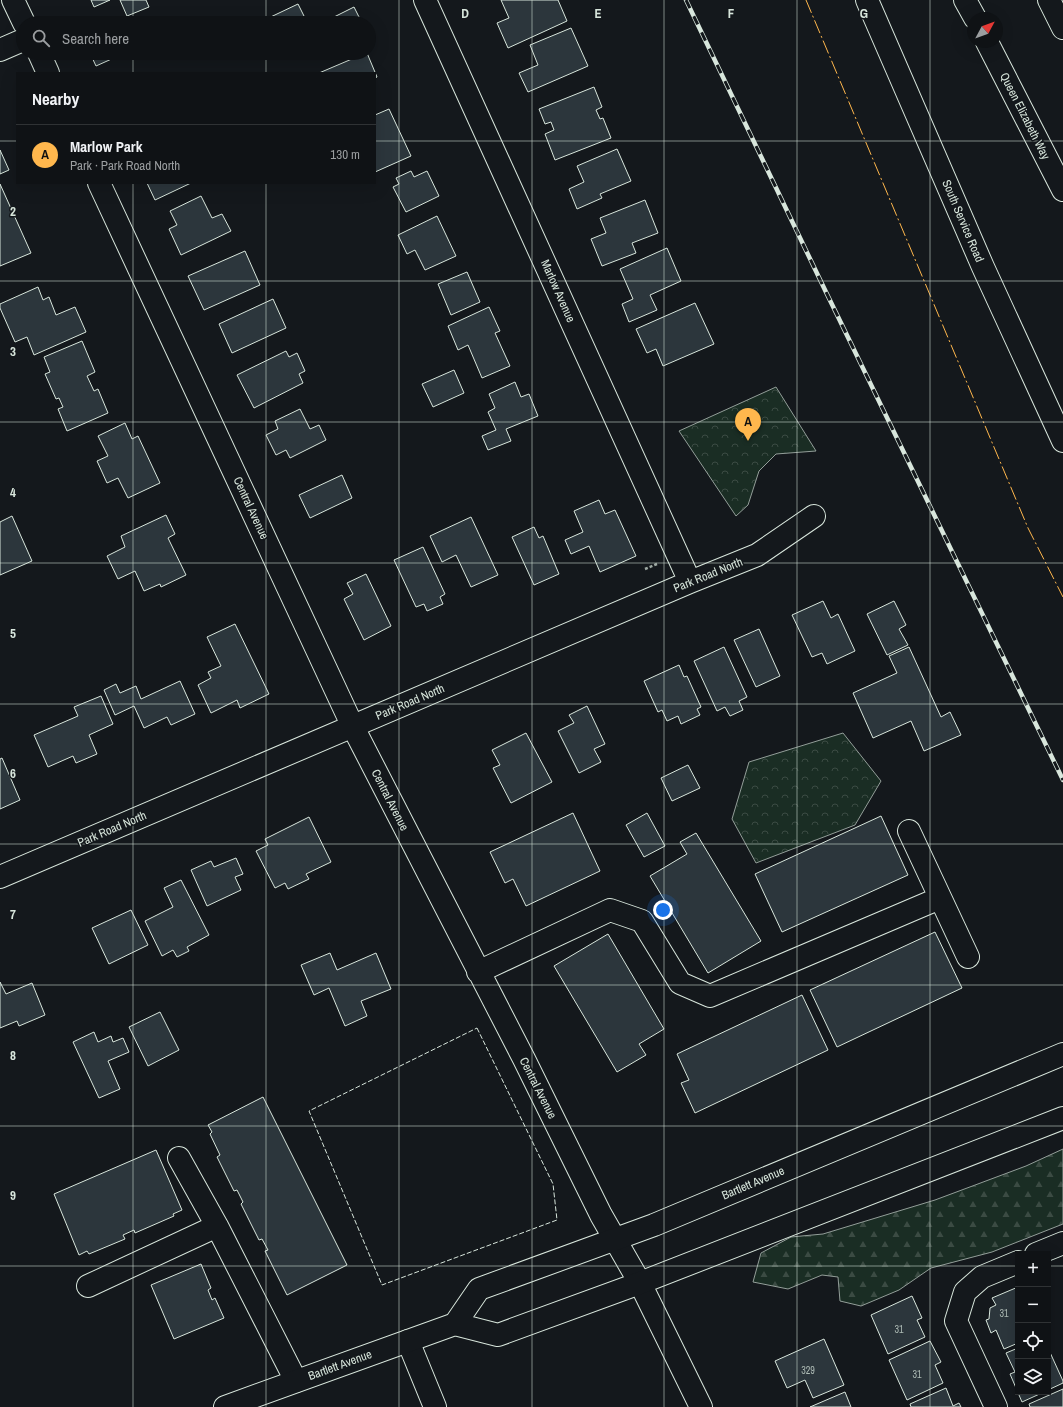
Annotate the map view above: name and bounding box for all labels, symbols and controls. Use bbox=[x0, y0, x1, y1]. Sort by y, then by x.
text: D bbox=[461, 5, 469, 22]
text: E bbox=[594, 5, 602, 22]
text: F bbox=[728, 5, 735, 22]
text: G bbox=[860, 5, 868, 22]
north arrow bbox=[967, 12, 1003, 48]
search box bbox=[16, 16, 376, 60]
icon: search bbox=[30, 27, 52, 49]
text: Search here bbox=[62, 28, 129, 49]
street label: Queen Elizabeth Way bbox=[996, 70, 1054, 162]
text: Nearby bbox=[32, 87, 79, 110]
text: Marlow Park bbox=[70, 136, 142, 157]
text: A bbox=[41, 146, 49, 163]
text: 130 m bbox=[330, 146, 360, 163]
text: Park · Park Road North bbox=[70, 157, 180, 174]
street label: South Service Road bbox=[938, 177, 988, 265]
text: 2 bbox=[10, 203, 16, 220]
street label: Marlow Avenue bbox=[537, 257, 579, 325]
text: 3 bbox=[10, 343, 16, 360]
pin: A bbox=[735, 408, 761, 441]
street label: Central Avenue bbox=[230, 474, 272, 542]
text: 4 bbox=[10, 484, 16, 501]
street label: Park Road North bbox=[671, 554, 745, 596]
text: 5 bbox=[10, 625, 16, 642]
street label: Park Road North bbox=[373, 680, 447, 724]
text: 6 bbox=[10, 765, 16, 782]
street label: Central Avenue bbox=[368, 766, 412, 834]
street label: Park Road North bbox=[75, 807, 149, 851]
your location bbox=[653, 900, 673, 920]
text: 7 bbox=[10, 906, 16, 923]
text: 8 bbox=[10, 1047, 16, 1064]
street label: Central Avenue bbox=[516, 1054, 560, 1122]
street label: Bartlett Avenue bbox=[719, 1163, 787, 1203]
text: 9 bbox=[10, 1187, 16, 1204]
map controls bbox=[1015, 1251, 1051, 1395]
button: + bbox=[1015, 1251, 1051, 1287]
button: − bbox=[1015, 1287, 1051, 1323]
house number: 31 bbox=[999, 1307, 1009, 1320]
house number: 31 bbox=[894, 1323, 904, 1336]
button: locate bbox=[1015, 1323, 1051, 1359]
street label: Bartlett Avenue bbox=[306, 1346, 374, 1384]
button: layers bbox=[1015, 1359, 1051, 1395]
house number: 329 bbox=[801, 1364, 815, 1377]
house number: 31 bbox=[912, 1368, 922, 1381]

